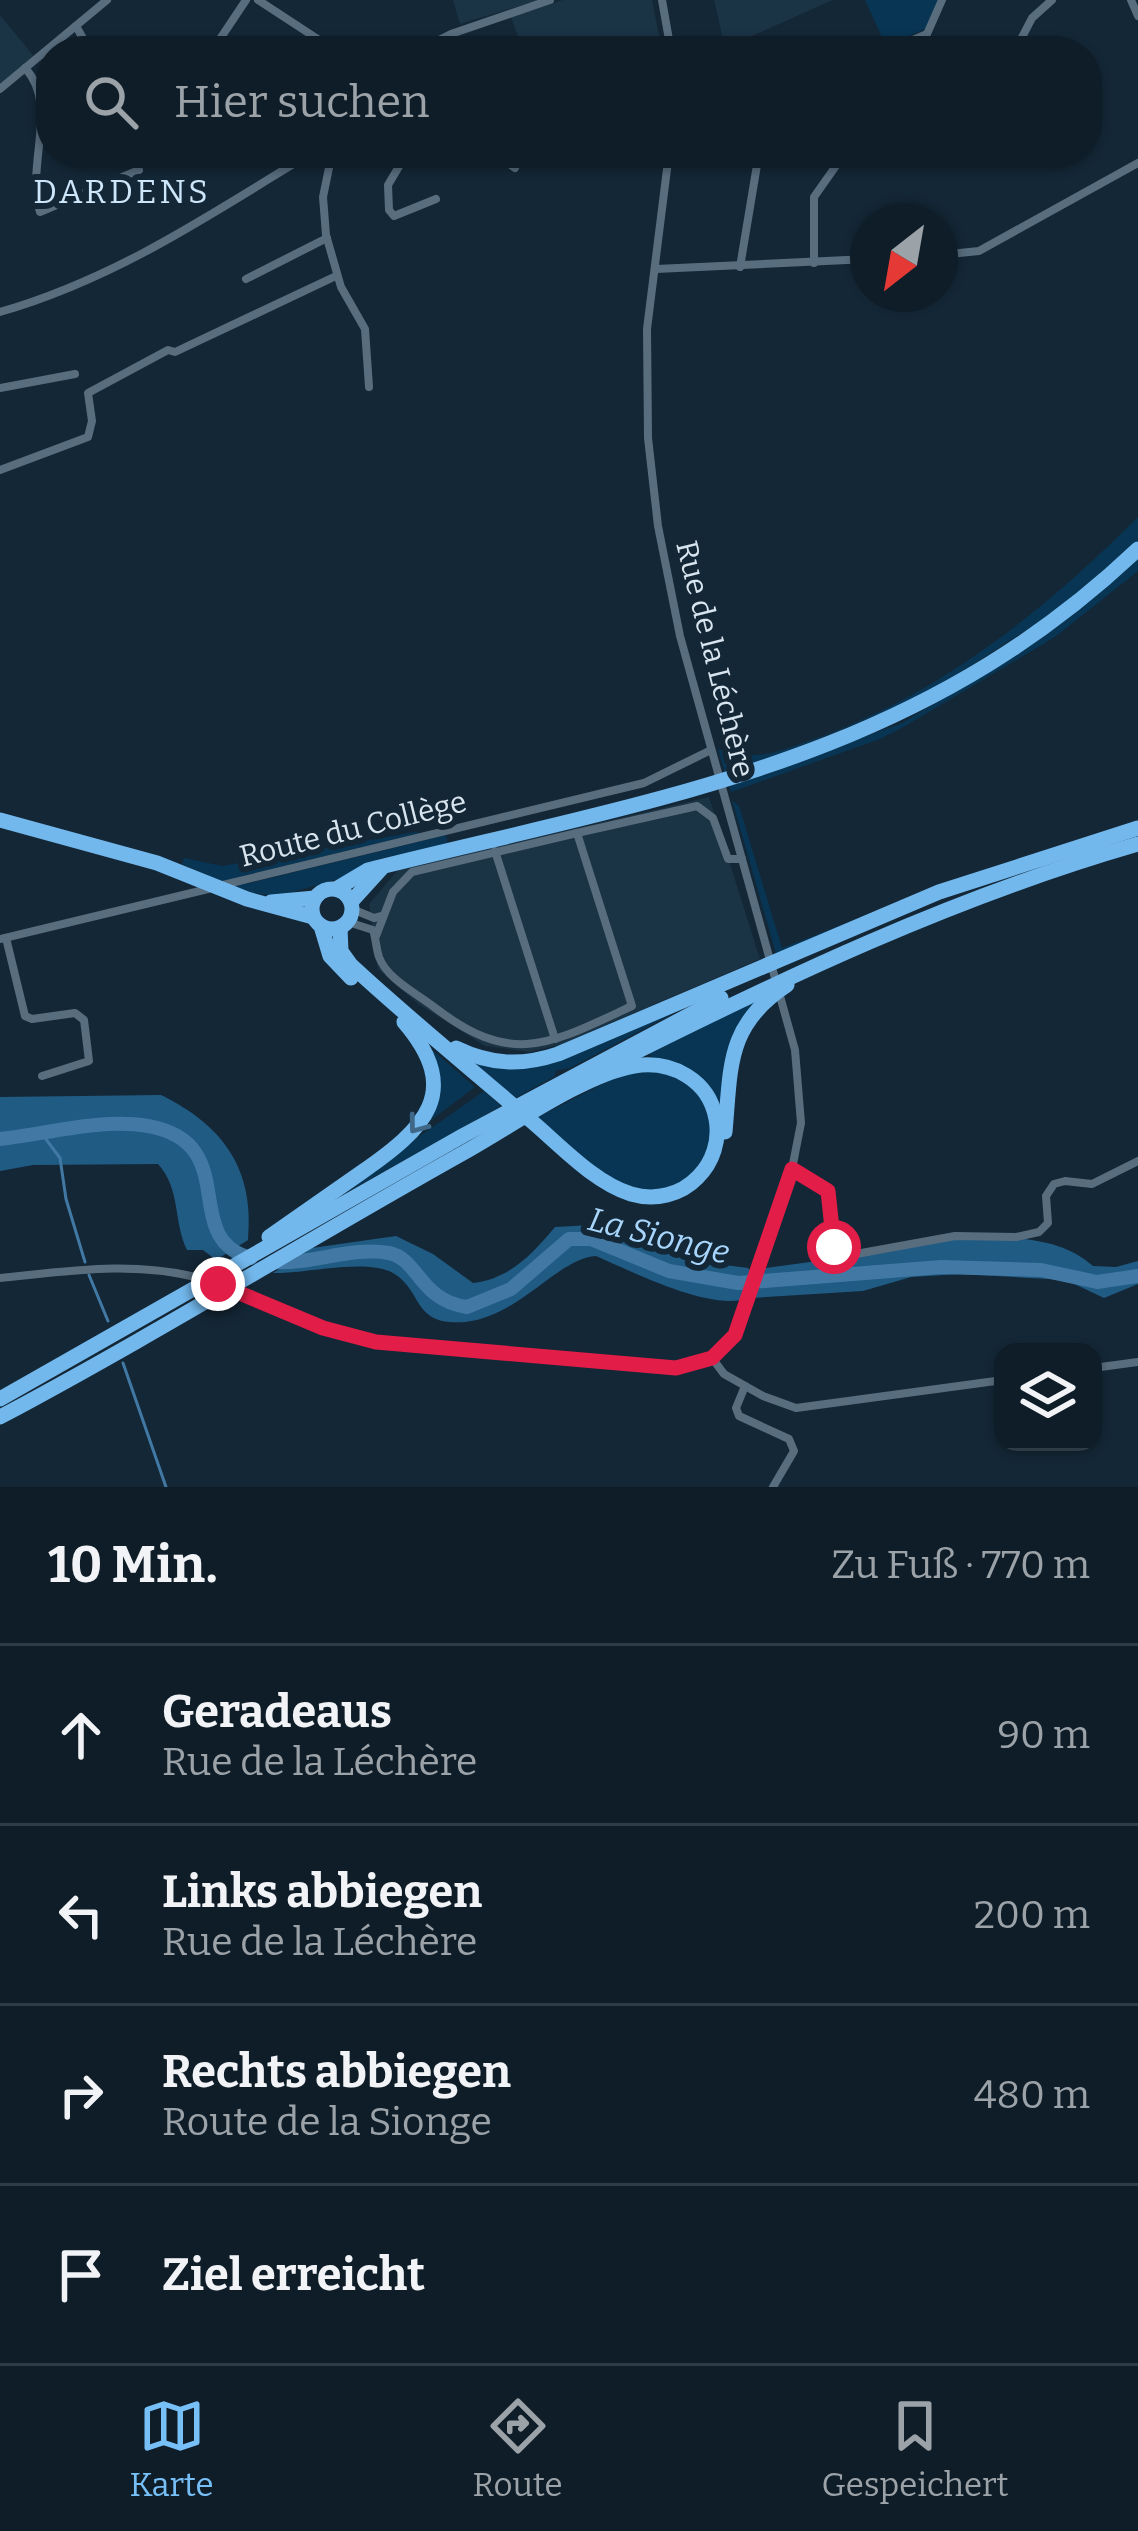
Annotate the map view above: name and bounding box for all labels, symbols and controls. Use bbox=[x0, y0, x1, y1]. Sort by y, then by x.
search box bbox=[36, 36, 1102, 168]
icon: search bbox=[78, 69, 144, 135]
text: Hier suchen bbox=[174, 75, 430, 129]
district label: DARDENS bbox=[33, 172, 211, 212]
north arrow bbox=[850, 204, 958, 312]
street label: Rue de la Léchère bbox=[668, 537, 762, 781]
street label: Route du Collège bbox=[236, 783, 470, 875]
one-way arrow bbox=[409, 1112, 431, 1134]
water label: La Sionge bbox=[584, 1199, 734, 1273]
route start bbox=[807, 1220, 861, 1274]
route end bbox=[191, 1257, 245, 1311]
map controls bbox=[994, 1343, 1102, 1451]
button: layers bbox=[994, 1343, 1102, 1451]
text: 10 Min. bbox=[48, 1534, 218, 1596]
text: Zu Fuß · 770 m bbox=[831, 1542, 1090, 1588]
text: Geradeaus bbox=[162, 1685, 392, 1739]
icon: ahead bbox=[48, 1702, 114, 1768]
text: 90 m bbox=[997, 1712, 1090, 1758]
text: Rue de la Léchère bbox=[162, 1739, 477, 1785]
text: Links abbiegen bbox=[162, 1865, 482, 1919]
icon: left bbox=[48, 1882, 114, 1948]
text: 200 m bbox=[974, 1892, 1090, 1938]
text: Rue de la Léchère bbox=[162, 1919, 477, 1965]
text: Rechts abbiegen bbox=[162, 2045, 511, 2099]
icon: right bbox=[48, 2062, 114, 2128]
text: 480 m bbox=[974, 2072, 1090, 2118]
text: Route de la Sionge bbox=[162, 2099, 492, 2145]
icon: arrive bbox=[48, 2242, 114, 2308]
text: Ziel erreicht bbox=[162, 2248, 425, 2302]
tab: Karte bbox=[129, 2393, 214, 2505]
tab: Route bbox=[473, 2393, 563, 2505]
tab: Gespeichert bbox=[821, 2393, 1009, 2505]

